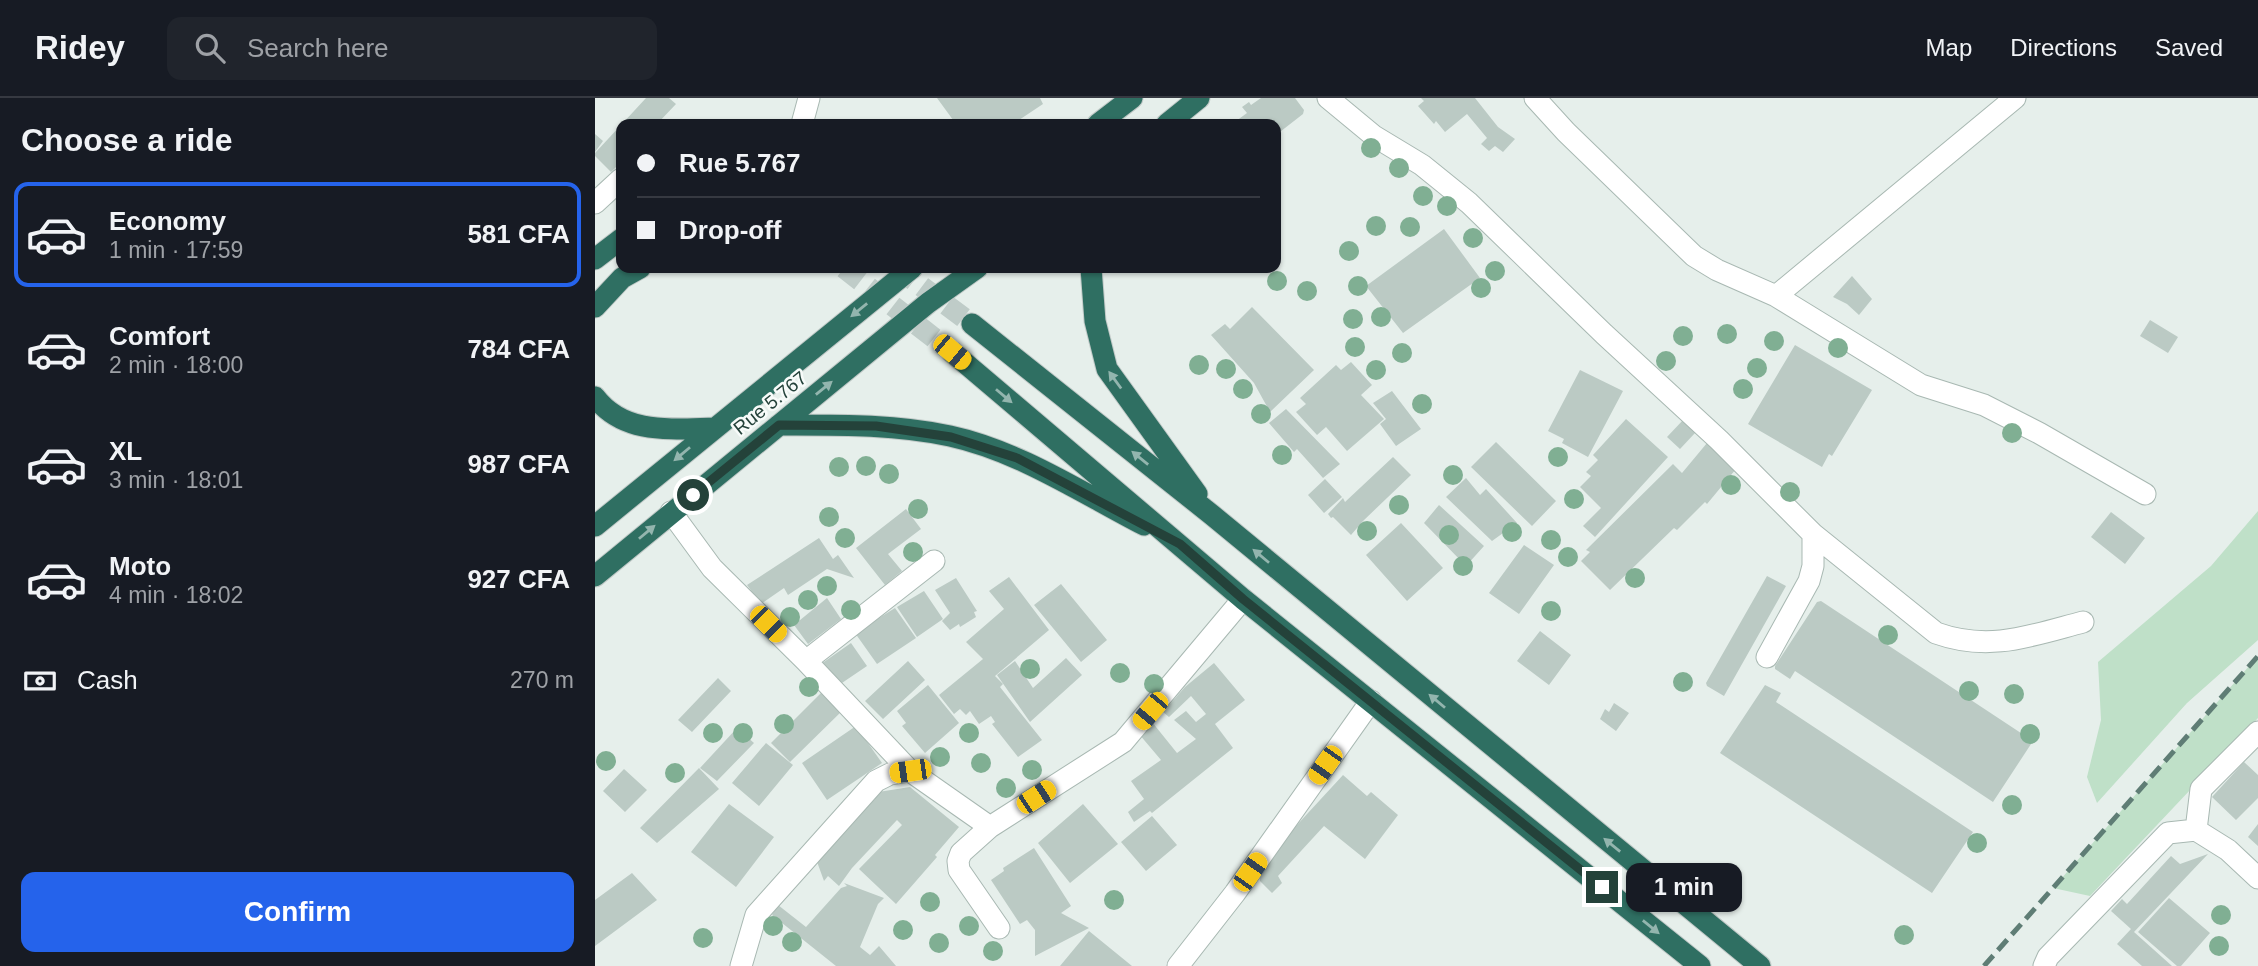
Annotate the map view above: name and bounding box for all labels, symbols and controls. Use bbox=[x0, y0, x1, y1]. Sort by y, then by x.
search box bbox=[167, 17, 657, 80]
text: Ridey bbox=[35, 29, 125, 66]
icon: search bbox=[191, 29, 229, 67]
text: Search here bbox=[247, 33, 389, 63]
text: Map bbox=[1926, 34, 1972, 61]
text: Directions bbox=[2010, 34, 2117, 61]
text: Saved bbox=[2155, 34, 2223, 61]
text: Choose a ride bbox=[21, 122, 233, 158]
text: Rue 5.767 bbox=[679, 148, 800, 178]
icon: car bbox=[25, 203, 88, 266]
text: Economy bbox=[109, 206, 226, 236]
text: Drop-off bbox=[679, 215, 782, 245]
text: 581 CFA bbox=[467, 219, 570, 249]
text: 1 min · 17:59 bbox=[109, 237, 243, 263]
one-way arrow bbox=[850, 303, 868, 318]
icon: car bbox=[25, 318, 88, 381]
text: Comfort bbox=[109, 321, 210, 351]
car bbox=[930, 330, 975, 374]
text: 784 CFA bbox=[467, 334, 570, 364]
text: 2 min · 18:00 bbox=[109, 352, 243, 378]
street label: Rue 5.767 bbox=[729, 367, 811, 439]
one-way arrow bbox=[1109, 371, 1123, 389]
one-way arrow bbox=[814, 381, 832, 396]
one-way arrow bbox=[995, 388, 1013, 404]
icon: car bbox=[25, 433, 88, 496]
text: XL bbox=[109, 436, 142, 466]
one-way arrow bbox=[674, 446, 691, 461]
text: 987 CFA bbox=[467, 449, 570, 479]
one-way arrow bbox=[1131, 450, 1149, 465]
text: 3 min · 18:01 bbox=[109, 467, 243, 493]
route start bbox=[677, 479, 709, 511]
one-way arrow bbox=[639, 525, 656, 540]
icon: car bbox=[25, 548, 88, 611]
one-way arrow bbox=[1253, 549, 1270, 564]
text: Moto bbox=[109, 551, 171, 581]
text: 927 CFA bbox=[467, 564, 570, 594]
text: 4 min · 18:02 bbox=[109, 582, 243, 608]
car bbox=[746, 602, 791, 646]
icon: cash bbox=[21, 662, 59, 700]
text: Cash bbox=[77, 665, 138, 695]
text: 270 m bbox=[510, 667, 574, 693]
car bbox=[1129, 688, 1172, 734]
one-way arrow bbox=[1428, 693, 1446, 708]
car bbox=[1305, 742, 1346, 788]
car bbox=[888, 758, 933, 784]
car bbox=[1013, 777, 1060, 817]
one-way arrow bbox=[1604, 838, 1621, 853]
car bbox=[1230, 849, 1271, 895]
callout: 1 min bbox=[1627, 862, 1742, 912]
route end bbox=[1586, 871, 1618, 903]
button: Confirm bbox=[21, 872, 574, 952]
text: 1 min bbox=[1654, 874, 1714, 900]
one-way arrow bbox=[1642, 919, 1660, 934]

